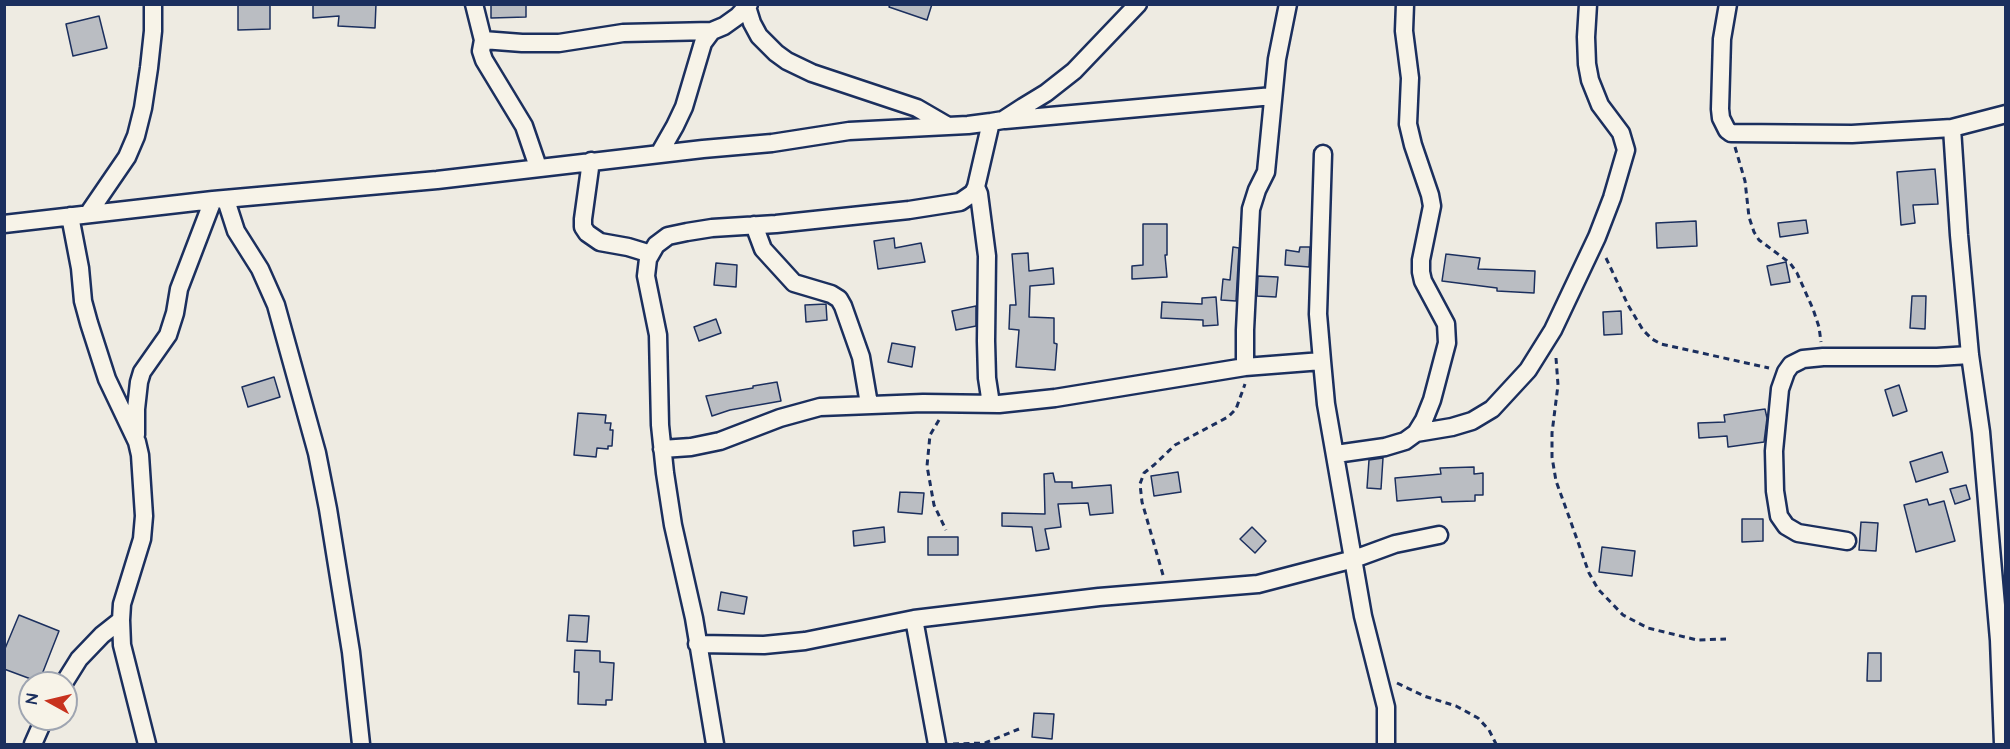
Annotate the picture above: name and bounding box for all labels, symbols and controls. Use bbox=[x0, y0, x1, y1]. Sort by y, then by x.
north arrow bbox=[18, 671, 78, 731]
text: N bbox=[21, 692, 44, 705]

